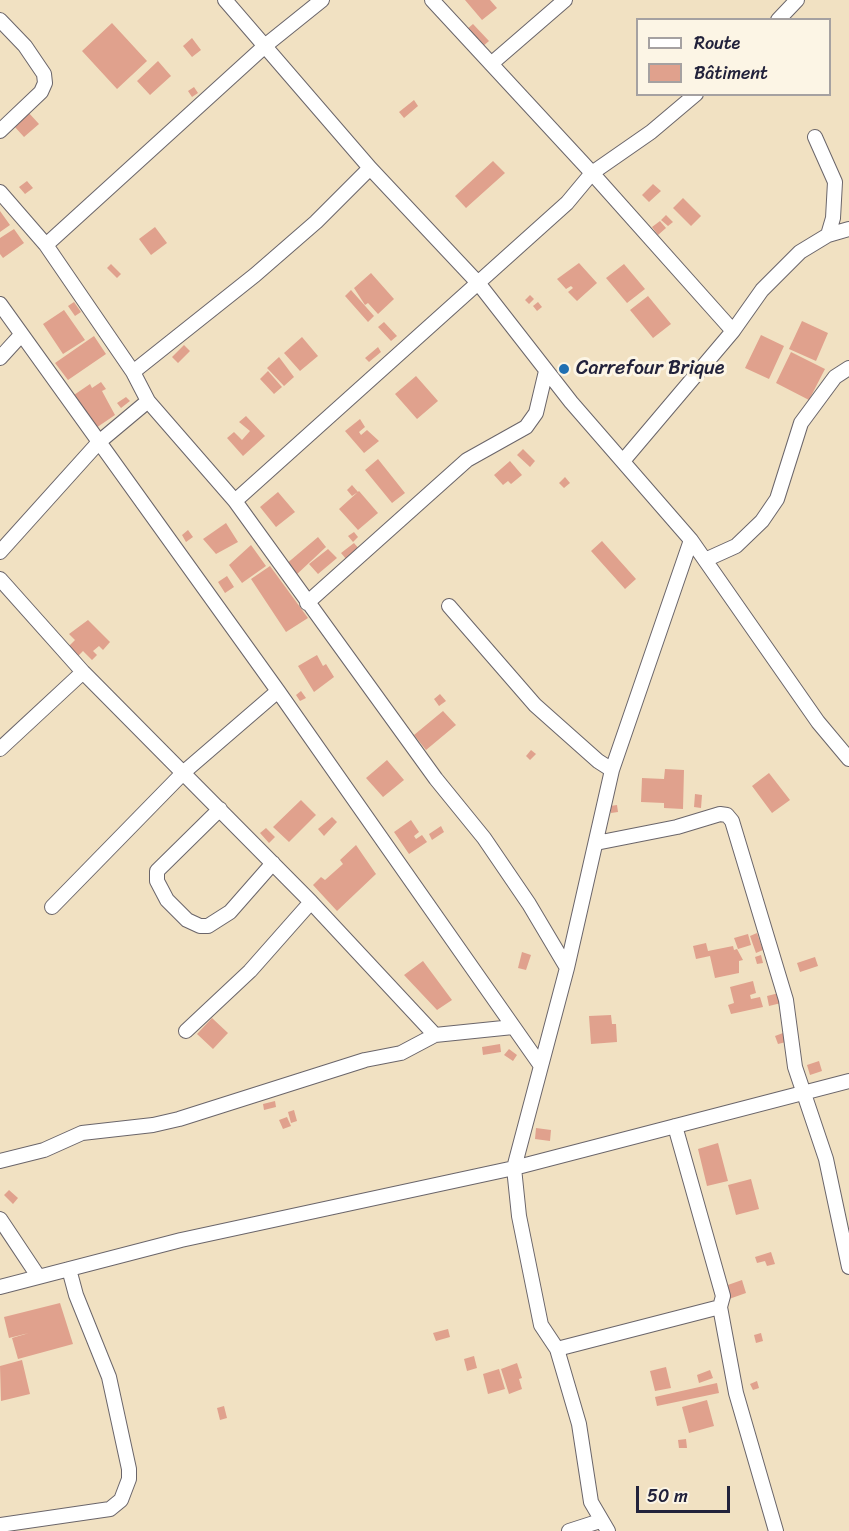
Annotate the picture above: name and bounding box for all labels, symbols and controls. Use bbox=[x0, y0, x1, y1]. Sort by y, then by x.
legend bbox=[636, 18, 831, 96]
text: Route bbox=[694, 27, 740, 59]
text: Bâtiment bbox=[694, 57, 768, 89]
place label: Carrefour Brique bbox=[576, 357, 724, 381]
marker: Carrefour Brique bbox=[557, 362, 571, 376]
scale bar bbox=[639, 1474, 734, 1512]
text: 50 m bbox=[647, 1480, 688, 1512]

